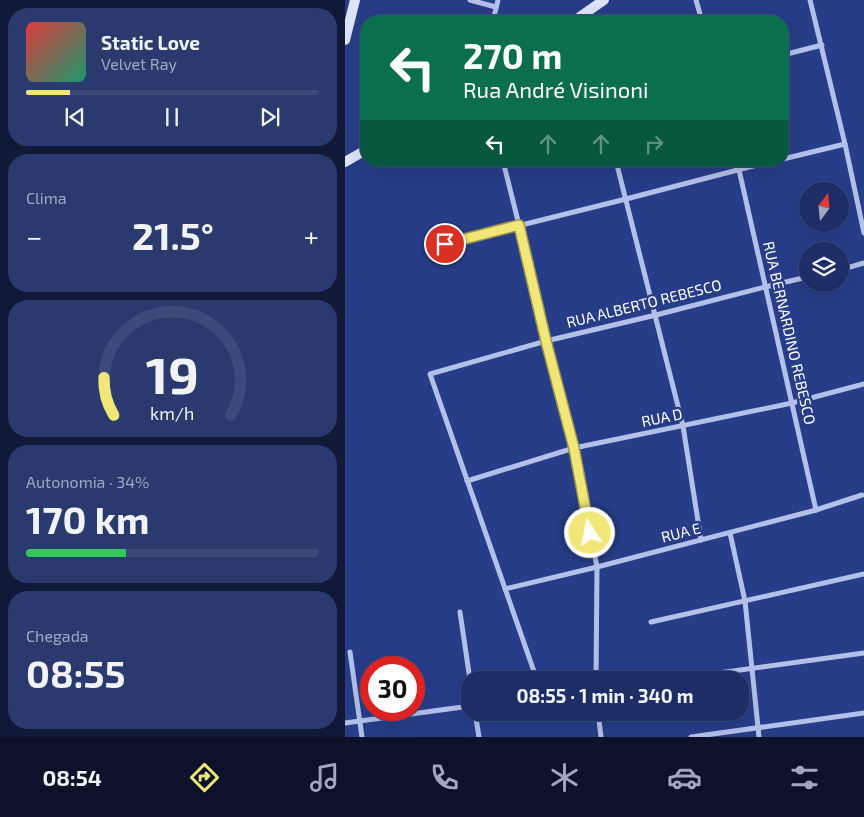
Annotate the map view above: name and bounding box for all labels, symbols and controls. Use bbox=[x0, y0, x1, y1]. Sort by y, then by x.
text: Static Love bbox=[101, 31, 200, 54]
text: 270 m bbox=[463, 34, 562, 76]
icon: left bbox=[380, 35, 445, 100]
text: Velvet Ray bbox=[101, 54, 177, 73]
text: Rua André Visinoni bbox=[463, 76, 648, 102]
icon: previous bbox=[61, 103, 89, 131]
icon: pause bbox=[158, 103, 186, 131]
icon: next bbox=[256, 103, 284, 131]
icon: left bbox=[481, 130, 509, 158]
icon: ahead bbox=[534, 130, 562, 158]
icon: ahead bbox=[587, 130, 615, 158]
icon: right bbox=[640, 130, 668, 158]
north arrow bbox=[799, 182, 849, 232]
map controls bbox=[799, 182, 849, 292]
text: Clima bbox=[26, 188, 67, 207]
text: 21.5° bbox=[132, 212, 214, 258]
text: − bbox=[26, 219, 42, 253]
text: + bbox=[304, 219, 319, 253]
pin bbox=[424, 223, 466, 265]
icon: arrive bbox=[431, 230, 459, 258]
street label: RUA BERNARDINO REBESCO bbox=[760, 239, 820, 426]
button: layers bbox=[799, 242, 849, 292]
street label: RUA ALBERTO REBESCO bbox=[564, 275, 723, 331]
text: 19 bbox=[146, 342, 199, 404]
text: km/h bbox=[150, 402, 195, 424]
street label: RUA D bbox=[640, 404, 684, 430]
text: Autonomia · 34% bbox=[26, 472, 149, 491]
text: 170 km bbox=[26, 496, 149, 542]
position arrow bbox=[563, 506, 615, 558]
street label: RUA E bbox=[659, 518, 702, 546]
text: Chegada bbox=[26, 626, 89, 645]
text: 08:55 bbox=[26, 650, 125, 696]
speed limit sign: 30 bbox=[360, 656, 425, 721]
text: 08:55 · 1 min · 340 m bbox=[516, 684, 694, 707]
icon: directions bbox=[187, 760, 222, 795]
icon: music bbox=[307, 760, 342, 795]
icon: phone bbox=[427, 760, 462, 795]
icon: climate bbox=[547, 760, 582, 795]
icon: car bbox=[667, 760, 702, 795]
icon: filters bbox=[787, 760, 822, 795]
text: 08:54 bbox=[42, 764, 102, 790]

